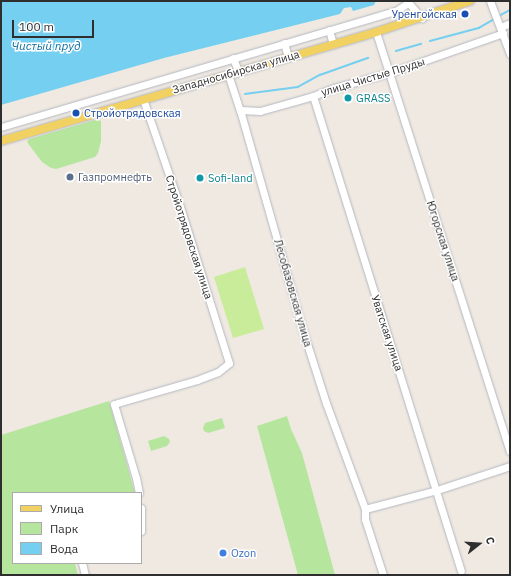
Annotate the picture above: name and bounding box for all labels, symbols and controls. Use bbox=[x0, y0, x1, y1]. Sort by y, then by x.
place label: Уренгойская bbox=[392, 7, 457, 21]
marker: Уренгойская bbox=[460, 9, 470, 19]
scale bar bbox=[14, 12, 96, 38]
text: 100 m bbox=[19, 19, 54, 34]
water label: Чистый пруд bbox=[11, 39, 81, 53]
street label: Западносибирская улица bbox=[171, 48, 301, 96]
street label: улица Чистые Пруды bbox=[320, 55, 426, 99]
place label: GRASS bbox=[356, 91, 390, 105]
marker: GRASS bbox=[343, 93, 353, 103]
place label: Стройотрядовская bbox=[84, 106, 181, 120]
marker: Стройотрядовская bbox=[71, 108, 81, 118]
place label: Газпромнефть bbox=[78, 170, 152, 184]
place label: Sofi-land bbox=[208, 171, 253, 185]
marker: Газпромнефть bbox=[65, 172, 75, 182]
street label: Стройотрядовская улица bbox=[163, 173, 215, 301]
marker: Sofi-land bbox=[195, 173, 205, 183]
street label: Югорская улица bbox=[424, 199, 462, 283]
street label: Лесобазовская улица bbox=[271, 238, 315, 348]
street label: Уватская улица bbox=[368, 293, 406, 373]
legend bbox=[12, 492, 142, 564]
text: Улица bbox=[50, 501, 84, 516]
text: Парк bbox=[50, 521, 78, 536]
north arrow bbox=[459, 524, 499, 564]
text: С bbox=[483, 535, 498, 546]
text: Вода bbox=[50, 541, 78, 556]
place label: Ozon bbox=[231, 546, 256, 560]
marker: Ozon bbox=[218, 548, 228, 558]

